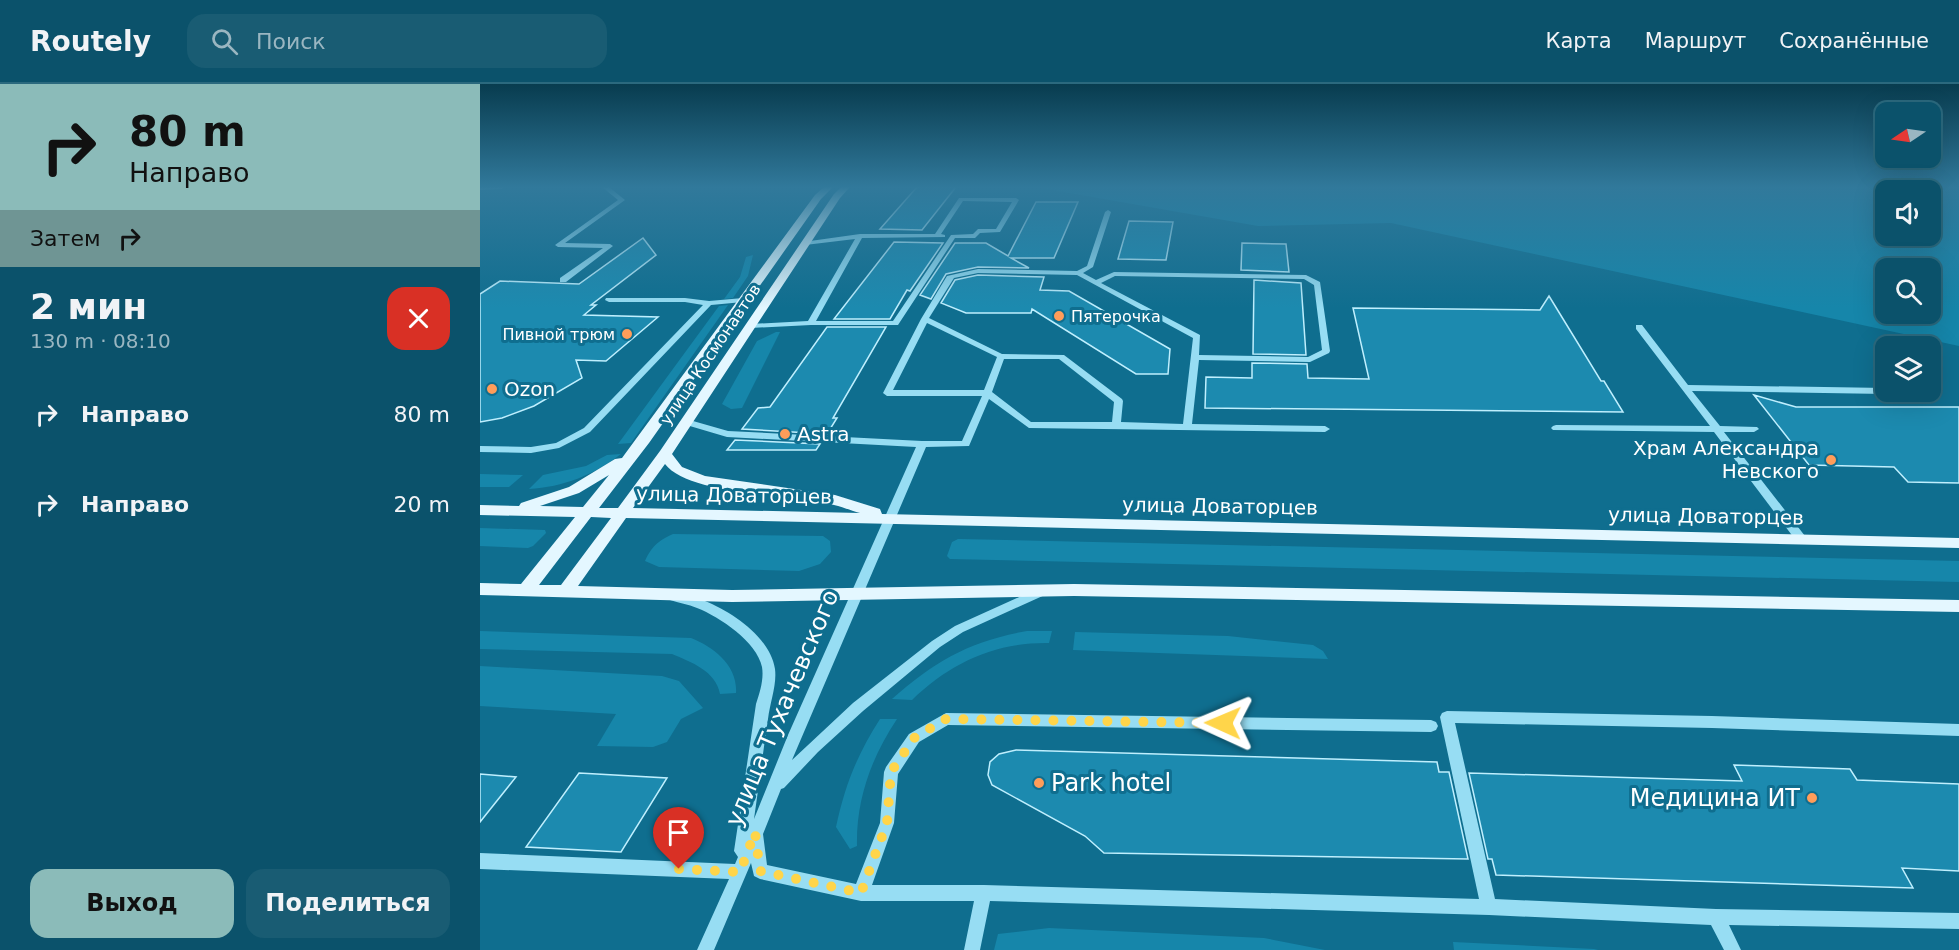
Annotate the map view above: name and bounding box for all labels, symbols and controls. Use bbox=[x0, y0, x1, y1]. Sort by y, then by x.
search box bbox=[187, 14, 607, 68]
text: Routely bbox=[30, 25, 151, 58]
icon: search bbox=[208, 25, 241, 58]
text: Поиск bbox=[256, 29, 326, 54]
text: Карта bbox=[1546, 29, 1612, 53]
text: Маршрут bbox=[1645, 29, 1746, 53]
text: Сохранённые bbox=[1779, 29, 1929, 53]
north arrow bbox=[1875, 102, 1941, 168]
map controls bbox=[1875, 102, 1941, 402]
text: 80 m bbox=[129, 107, 246, 156]
icon: right bbox=[30, 108, 108, 186]
text: Направо bbox=[129, 157, 250, 188]
button: sound bbox=[1875, 180, 1941, 246]
icon: right bbox=[113, 222, 146, 255]
text: Затем bbox=[30, 226, 101, 251]
button: search bbox=[1875, 258, 1941, 324]
street label: улица Космонавтов bbox=[656, 280, 765, 428]
text: 2 мин bbox=[30, 286, 147, 327]
button: close bbox=[387, 287, 450, 350]
place label: Пятерочка bbox=[1071, 307, 1161, 326]
marker: Пятерочка bbox=[1052, 309, 1066, 323]
place label: Пивной трюм bbox=[502, 325, 615, 344]
marker: Пивной трюм bbox=[620, 327, 634, 341]
text: 130 m · 08:10 bbox=[30, 329, 171, 353]
button: layers bbox=[1875, 336, 1941, 402]
place label: Ozon bbox=[504, 377, 555, 401]
marker: Ozon bbox=[485, 382, 499, 396]
icon: right bbox=[30, 398, 63, 431]
text: Направо bbox=[81, 402, 189, 427]
text: 80 m bbox=[394, 402, 450, 427]
place label: Astra bbox=[797, 422, 849, 446]
marker: Astra bbox=[778, 427, 792, 441]
place label: Храм Александра Невского bbox=[1633, 436, 1819, 483]
marker: Храм Александра Невского bbox=[1824, 453, 1838, 467]
street label: улица Доваторцев bbox=[636, 481, 832, 509]
icon: right bbox=[30, 488, 63, 521]
text: Направо bbox=[81, 492, 189, 517]
text: 20 m bbox=[394, 492, 450, 517]
street label: улица Доваторцев bbox=[1122, 492, 1318, 520]
street label: улица Доваторцев bbox=[1608, 502, 1804, 530]
street label: улица Тухачевского bbox=[719, 585, 845, 831]
position arrow bbox=[1191, 691, 1255, 755]
place label: Park hotel bbox=[1051, 769, 1171, 797]
marker: Park hotel bbox=[1032, 776, 1046, 790]
place label: Медицина ИТ bbox=[1630, 784, 1800, 812]
marker: Медицина ИТ bbox=[1805, 791, 1819, 805]
pin bbox=[653, 807, 704, 869]
icon: arrive bbox=[662, 816, 695, 849]
button: Выход bbox=[30, 869, 234, 938]
button: Поделиться bbox=[246, 869, 450, 938]

